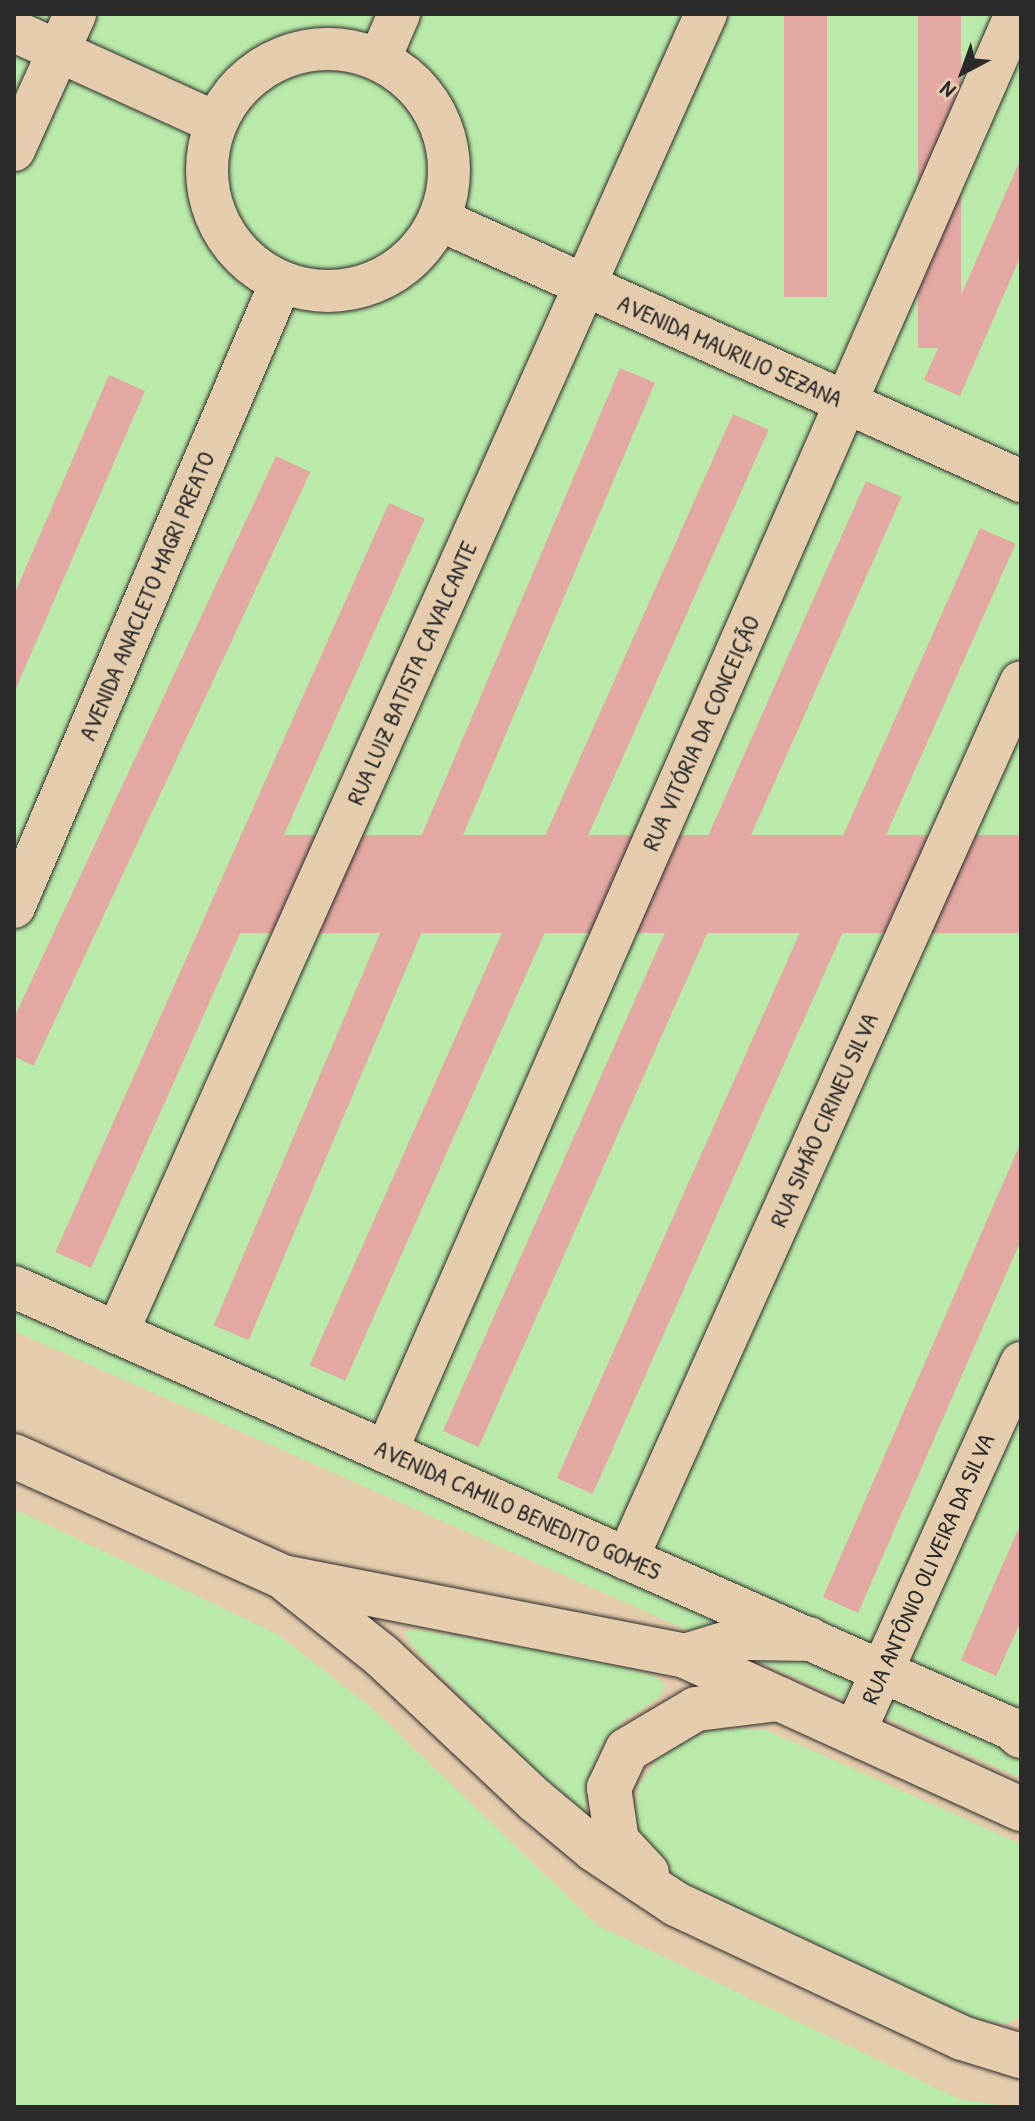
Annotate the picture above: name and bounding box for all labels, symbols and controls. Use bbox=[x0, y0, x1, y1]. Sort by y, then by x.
north arrow bbox=[923, 32, 1003, 112]
text: N bbox=[933, 75, 962, 105]
street label: AVENIDA MAURILIO SEZANA bbox=[614, 289, 846, 413]
street label: AVENIDA ANACLETO MAGRI PREATO bbox=[73, 447, 221, 745]
street label: RUA LUIZ BATISTA CAVALCANTE bbox=[341, 537, 483, 809]
street label: RUA VITÓRIA DA CONCEIÇÃO bbox=[636, 611, 766, 855]
street label: RUA SIMÃO CIRINEU SILVA bbox=[764, 1009, 884, 1231]
street label: RUA ANTÔNIO OLIVEIRA DA SILVA bbox=[855, 1429, 1001, 1709]
street label: AVENIDA CAMILO BENEDITO GOMES bbox=[371, 1434, 665, 1586]

